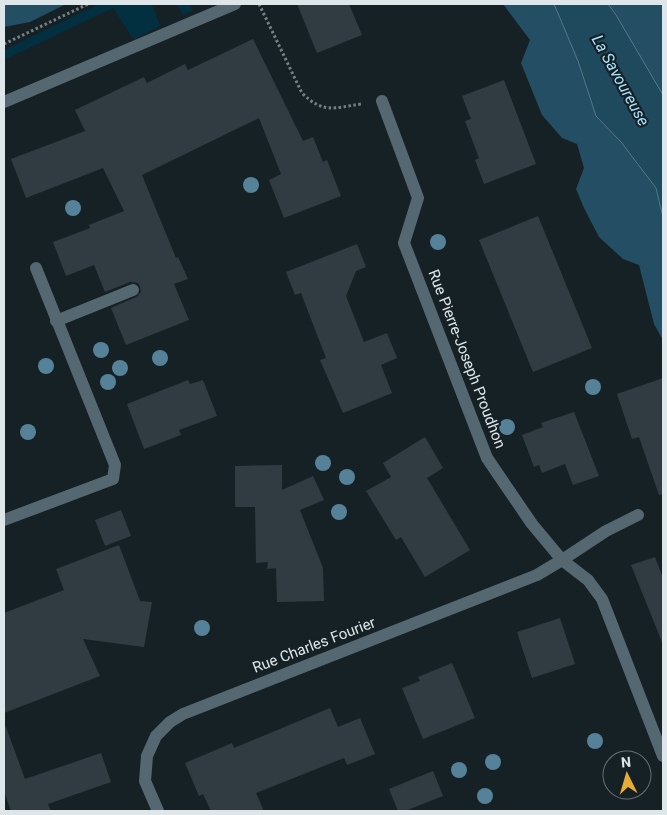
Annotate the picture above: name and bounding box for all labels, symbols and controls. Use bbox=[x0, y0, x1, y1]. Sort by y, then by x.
water label: La Savoureuse bbox=[588, 31, 653, 129]
street label: Rue Pierre-Joseph Proudhon bbox=[425, 267, 509, 451]
street label: Rue Charles Fourier bbox=[250, 613, 378, 677]
north arrow bbox=[602, 750, 652, 800]
text: N bbox=[620, 754, 631, 770]

